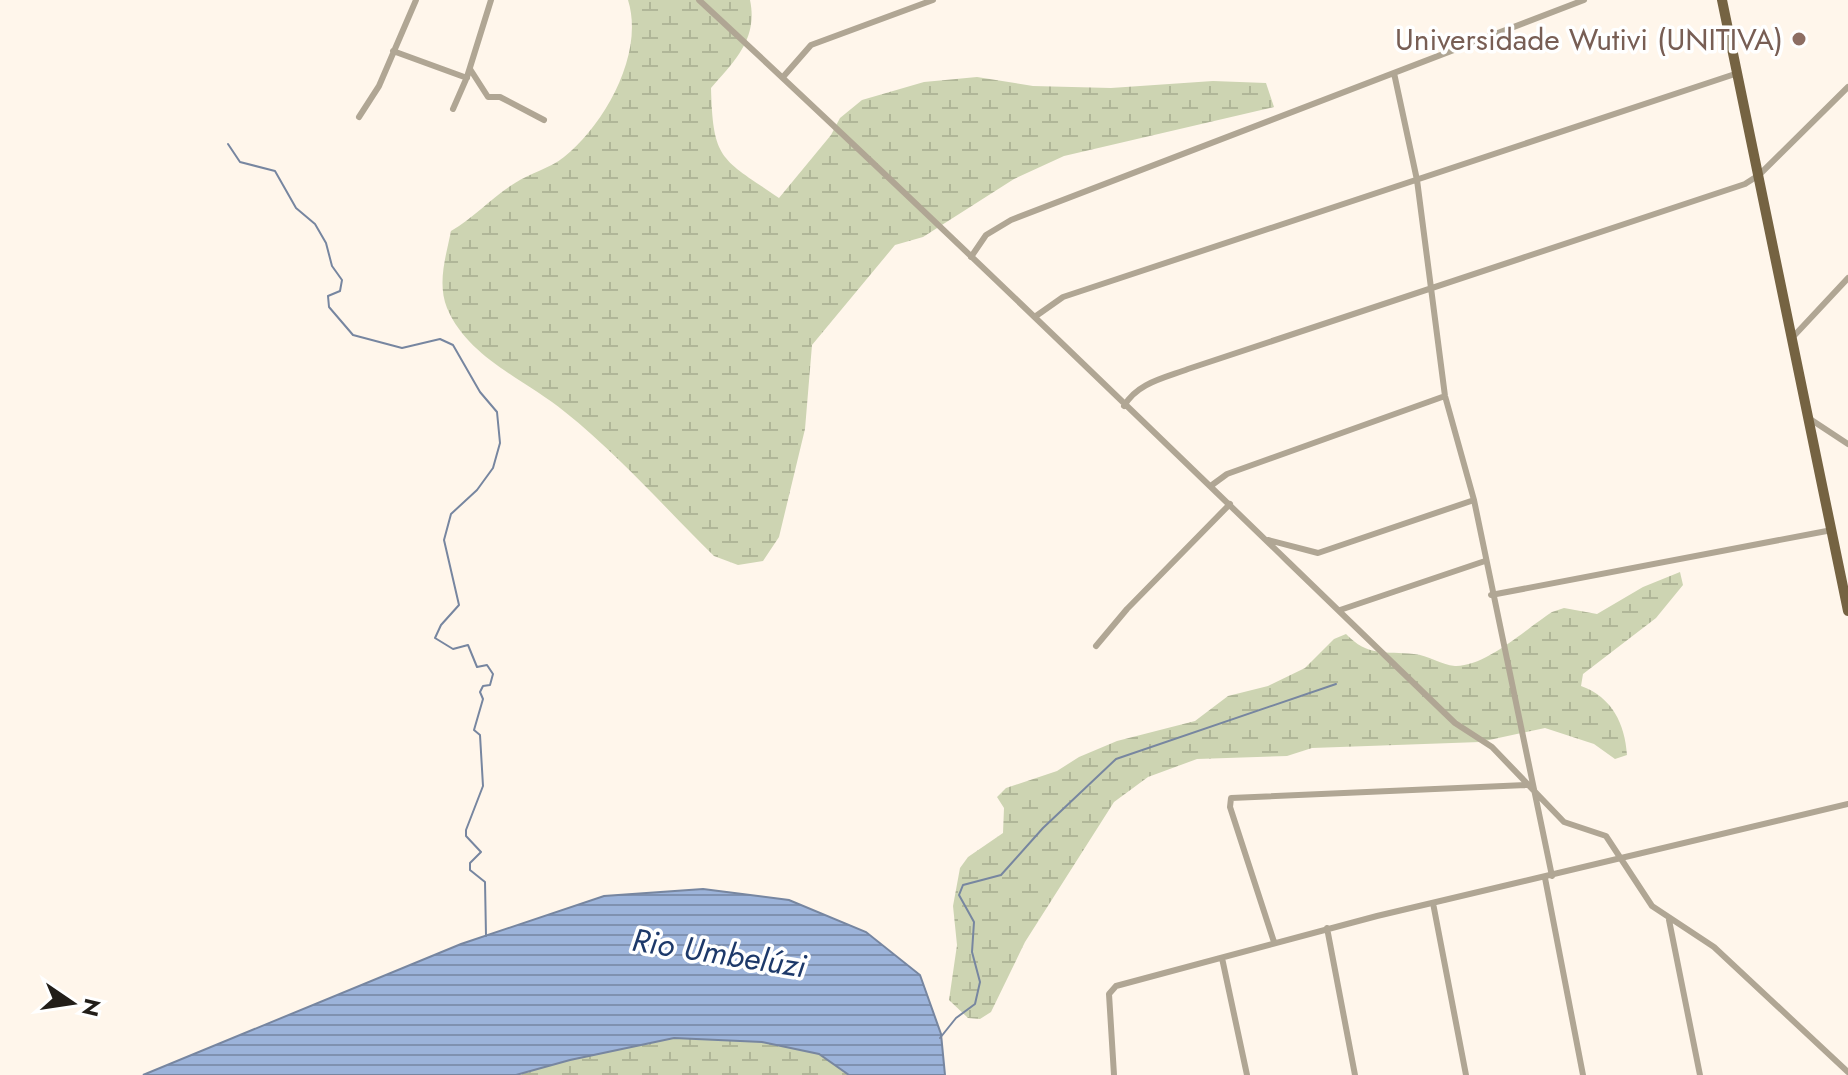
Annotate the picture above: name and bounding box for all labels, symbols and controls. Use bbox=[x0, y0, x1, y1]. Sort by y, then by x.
place label: Universidade Wutivi (UNITIVA) bbox=[1395, 18, 1783, 61]
marker: Universidade Wutivi (UNITIVA) bbox=[1790, 30, 1808, 48]
water label: Rio Umbelúzi bbox=[629, 917, 810, 990]
north arrow bbox=[32, 963, 112, 1043]
text: N bbox=[74, 995, 109, 1020]

